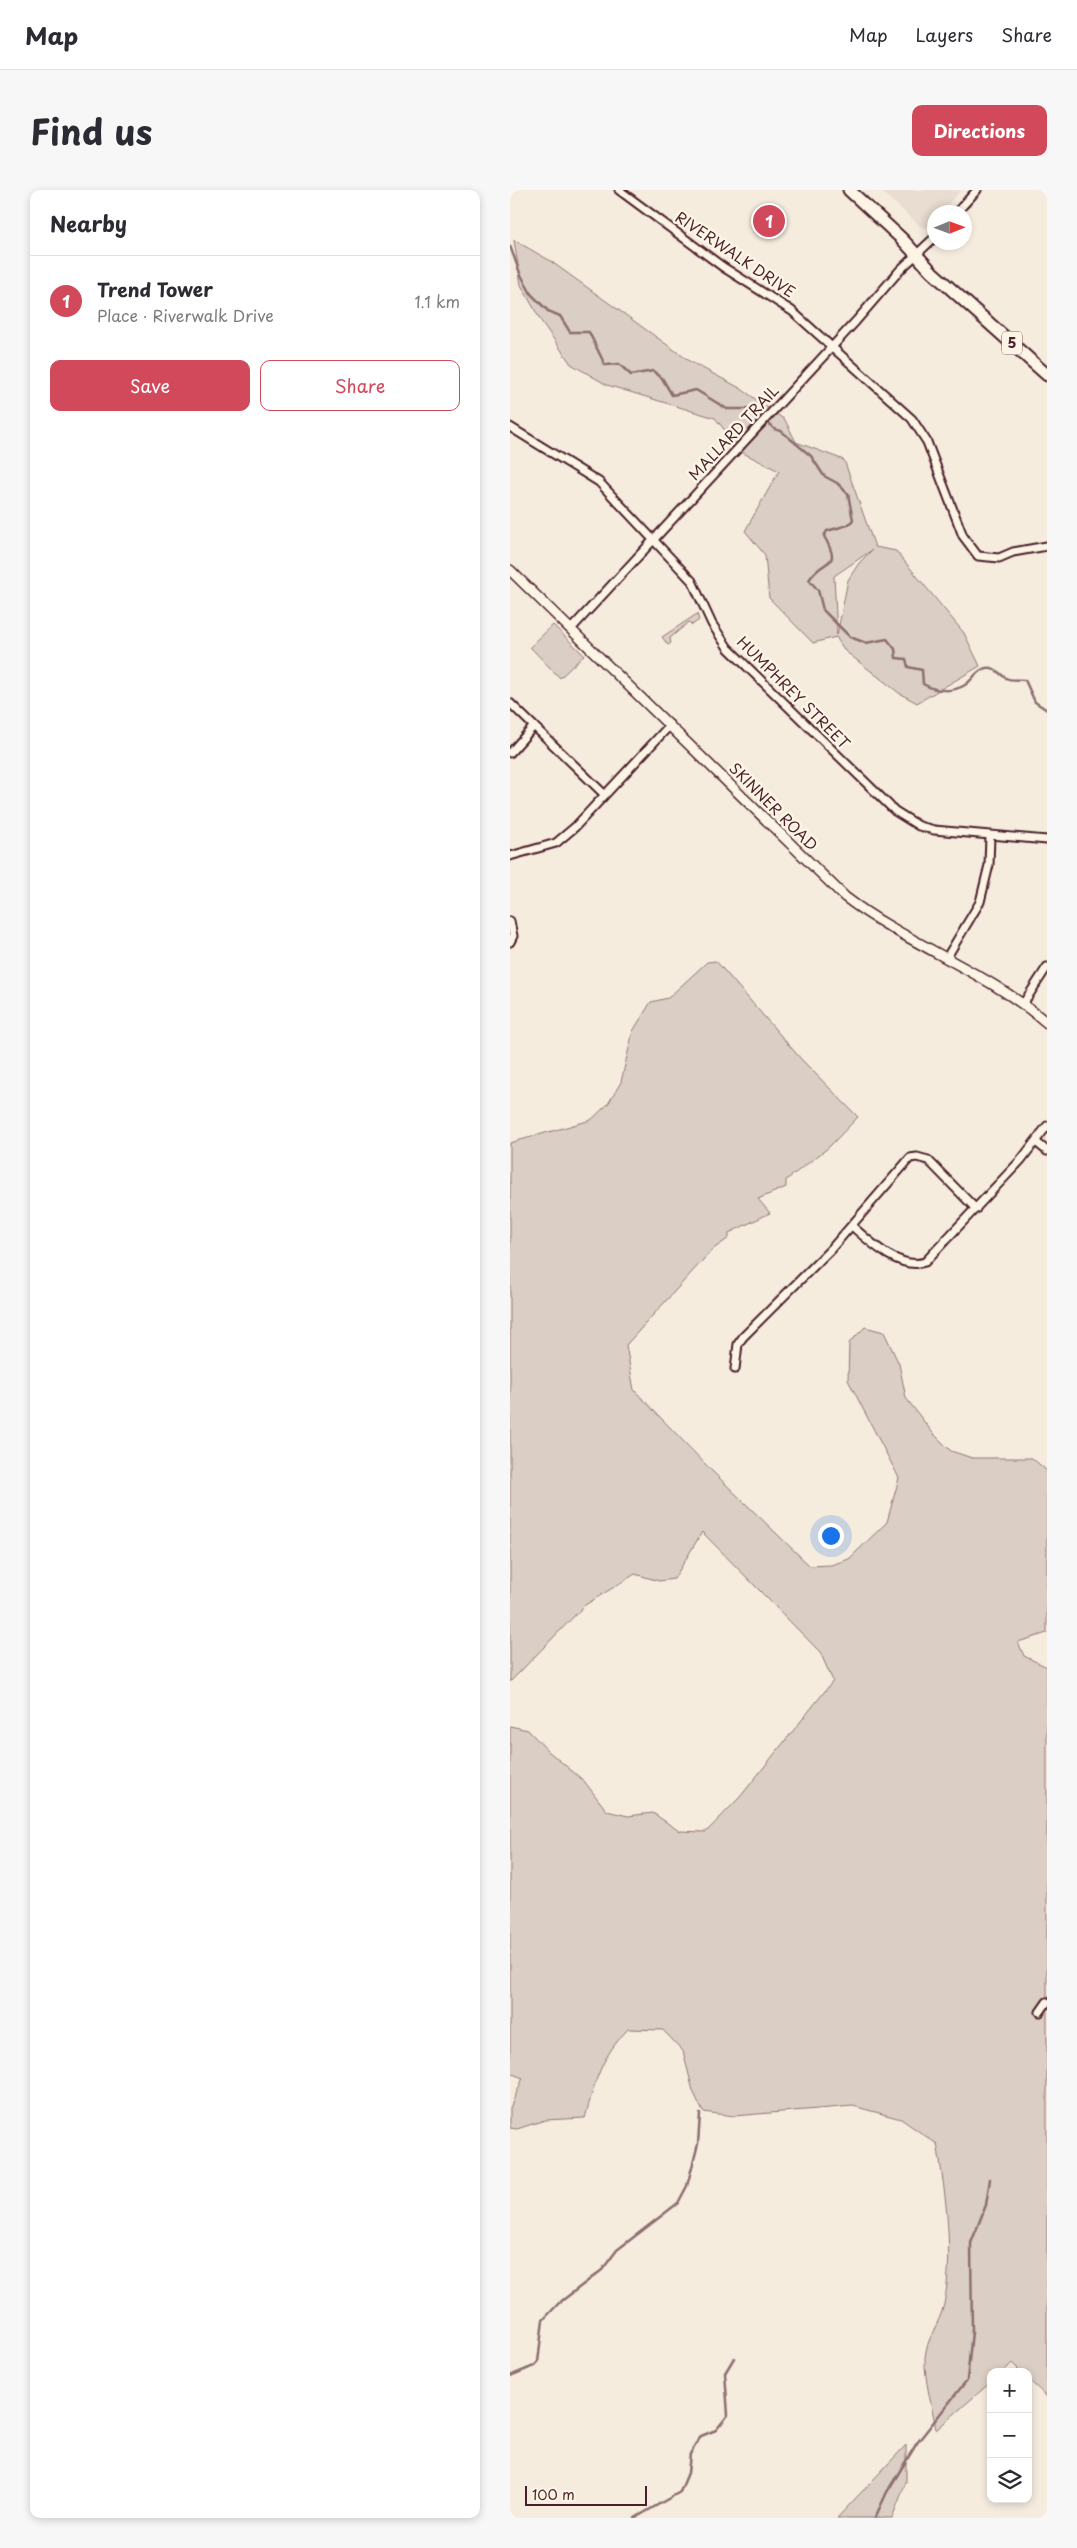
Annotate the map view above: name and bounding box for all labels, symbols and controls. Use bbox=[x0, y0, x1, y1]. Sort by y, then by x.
text: Map bbox=[25, 17, 78, 53]
text: Map bbox=[849, 21, 888, 48]
text: Layers bbox=[916, 21, 973, 48]
text: Share bbox=[1001, 21, 1052, 48]
text: Find us bbox=[30, 104, 152, 157]
button: Directions bbox=[912, 105, 1047, 156]
pin: 1 bbox=[753, 202, 785, 240]
street label: RIVERWALK DRIVE bbox=[671, 205, 800, 303]
north arrow bbox=[927, 205, 972, 250]
text: Nearby bbox=[50, 207, 127, 239]
text: Trend Tower bbox=[97, 275, 213, 303]
text: 1 bbox=[62, 289, 70, 313]
text: 1.1 km bbox=[414, 289, 460, 313]
text: Place · Riverwalk Drive bbox=[97, 303, 274, 327]
road number: 5 bbox=[1002, 332, 1022, 354]
button: Save bbox=[50, 360, 250, 411]
button: Share bbox=[260, 360, 460, 411]
street label: MALLARD TRAIL bbox=[682, 379, 784, 485]
street label: HUMPHREY STREET bbox=[732, 630, 856, 754]
street label: SKINNER ROAD bbox=[725, 756, 824, 855]
your location bbox=[818, 1523, 844, 1549]
map controls bbox=[987, 2368, 1032, 2503]
button: + bbox=[987, 2368, 1032, 2413]
button: − bbox=[987, 2413, 1032, 2458]
button: layers bbox=[987, 2458, 1032, 2503]
scale bar bbox=[525, 2483, 648, 2506]
text: 100 m bbox=[532, 2484, 575, 2505]

